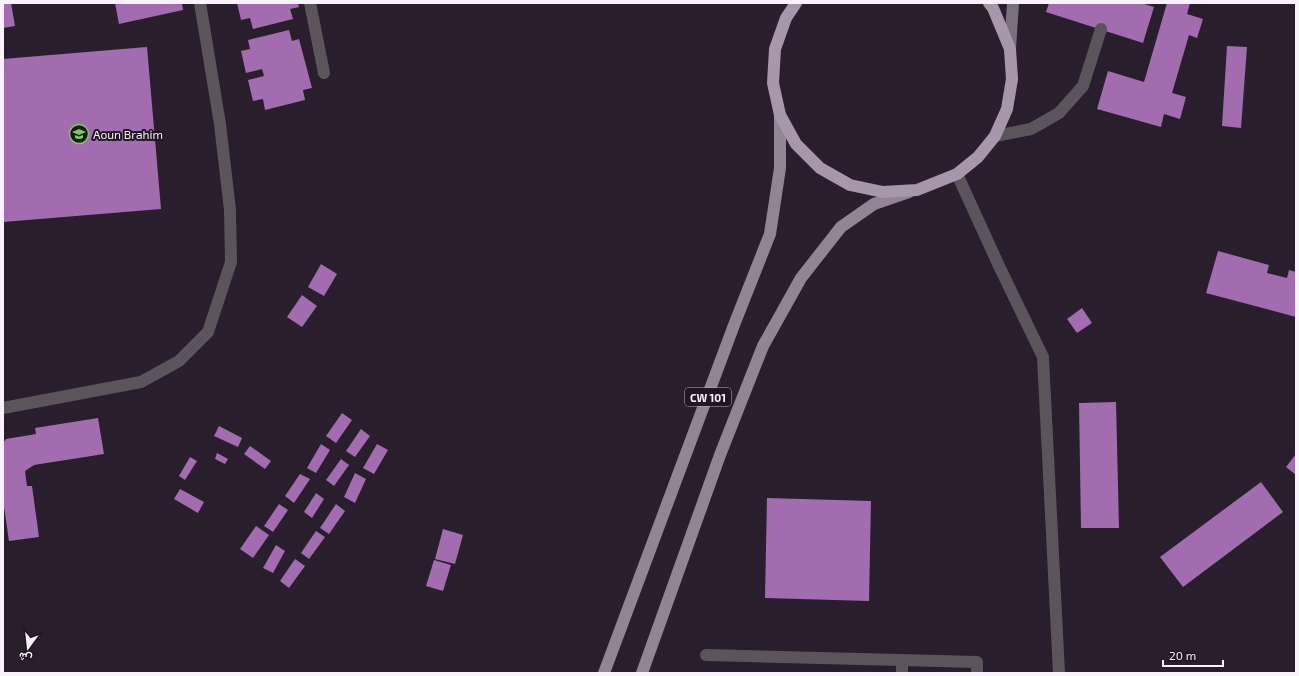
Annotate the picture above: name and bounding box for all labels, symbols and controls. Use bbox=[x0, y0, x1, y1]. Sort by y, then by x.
school or university icon: Aoun Brahim bbox=[68, 123, 90, 145]
place label: Aoun Brahim bbox=[93, 127, 163, 141]
road number: CW 101 bbox=[685, 388, 731, 406]
north arrow bbox=[8, 628, 48, 668]
scale bar bbox=[1163, 642, 1223, 668]
text: 20 m bbox=[1169, 648, 1196, 662]
text: ش bbox=[17, 649, 34, 666]

